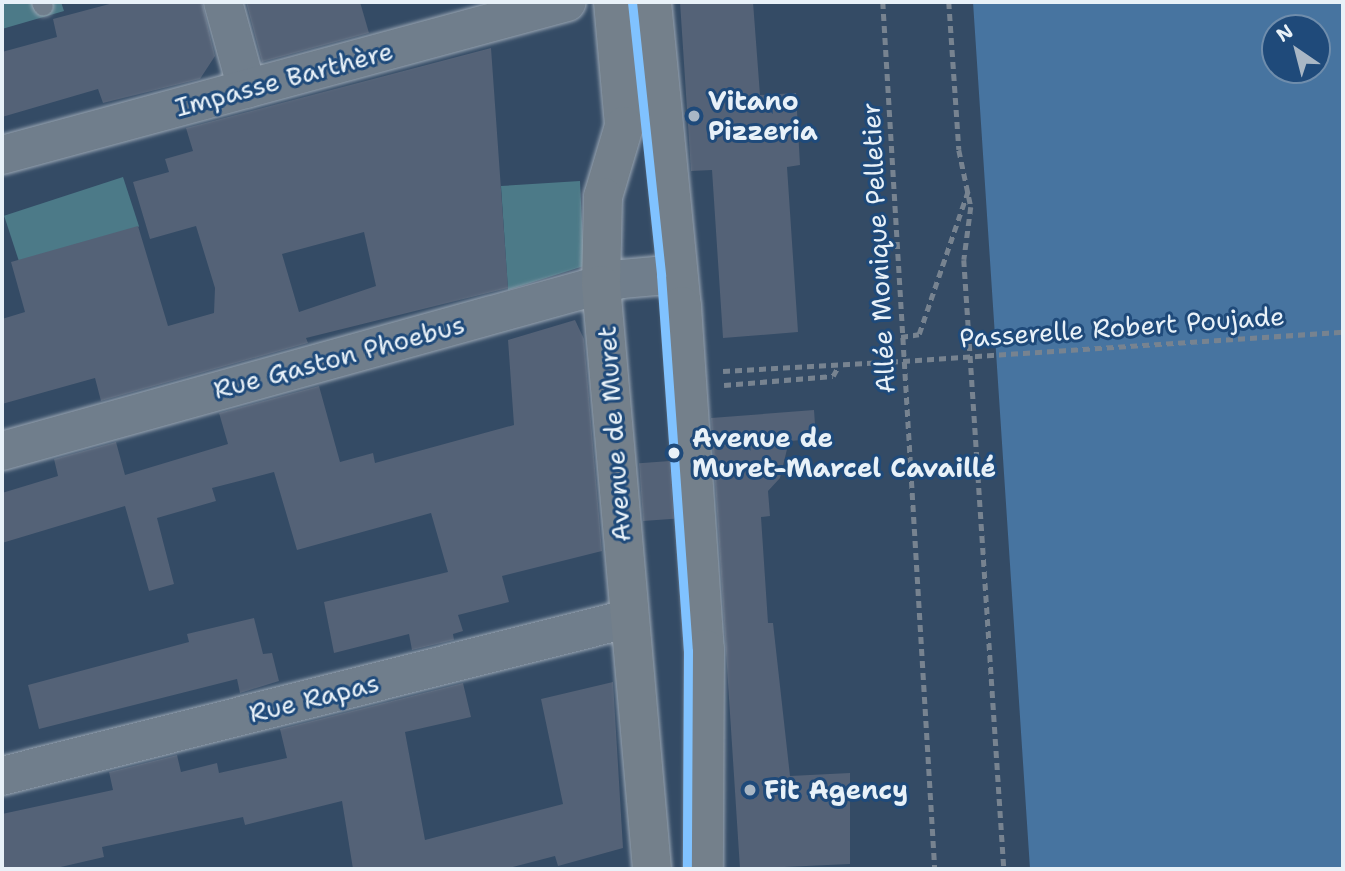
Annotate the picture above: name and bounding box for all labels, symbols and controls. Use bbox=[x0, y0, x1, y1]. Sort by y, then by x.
north arrow bbox=[1261, 14, 1331, 84]
text: N bbox=[1271, 18, 1298, 48]
street label: Impasse Barthère bbox=[172, 35, 396, 123]
place label: Vitano Pizzeria bbox=[708, 85, 818, 146]
street label: Allée Monique Pelletier bbox=[855, 102, 901, 394]
marker: Vitano Pizzeria bbox=[686, 108, 702, 124]
street label: Passerelle Robert Poujade bbox=[958, 300, 1286, 354]
street label: Rue Gaston Phoebus bbox=[210, 308, 468, 406]
street label: Avenue de Muret bbox=[591, 325, 637, 543]
place label: Avenue de Muret-Marcel Cavaillé bbox=[692, 422, 996, 484]
marker: Avenue de Muret-Marcel Cavaillé bbox=[663, 442, 685, 464]
street label: Rue Rapas bbox=[246, 667, 382, 729]
place label: Fit Agency bbox=[764, 774, 908, 806]
marker: Fit Agency bbox=[742, 782, 758, 798]

